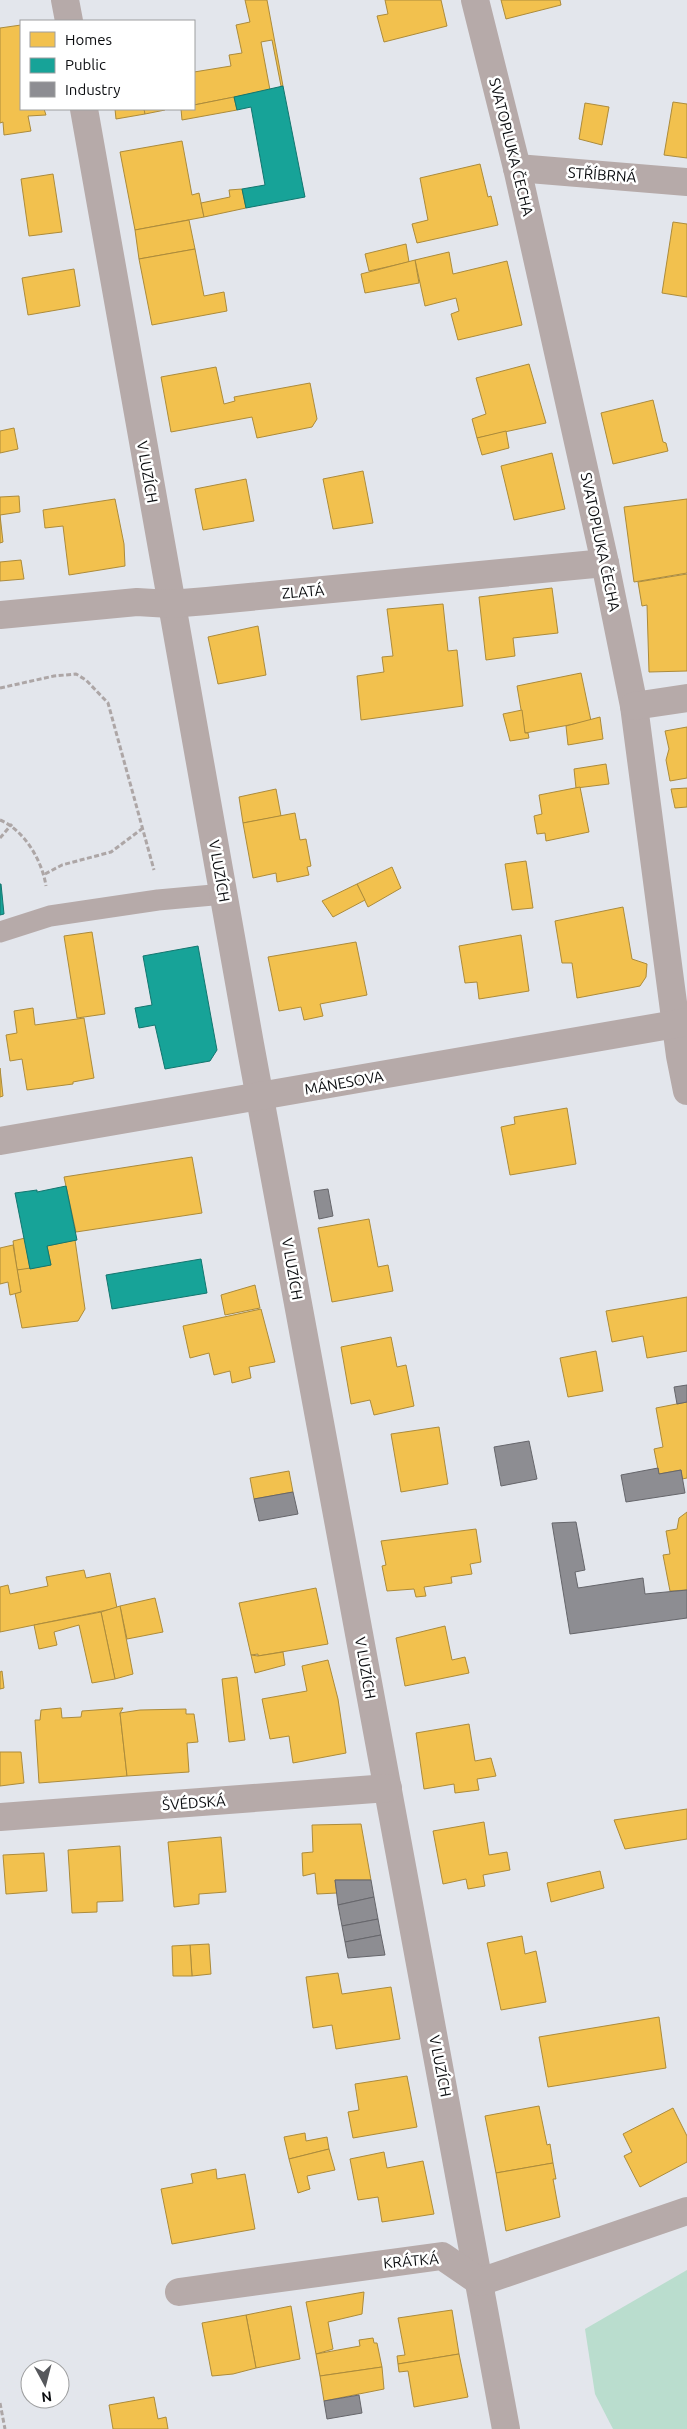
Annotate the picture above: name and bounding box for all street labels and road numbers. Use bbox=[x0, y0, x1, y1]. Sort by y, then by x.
street label: SVATOPLUKA ČECHA bbox=[486, 76, 537, 218]
street label: STŘÍBRNÁ bbox=[567, 164, 637, 185]
street label: V LUZÍCH bbox=[134, 440, 161, 504]
street label: SVATOPLUKA ČECHA bbox=[577, 471, 624, 613]
street label: ZLATÁ bbox=[281, 581, 325, 602]
street label: V LUZÍCH bbox=[206, 839, 233, 903]
street label: MÁNESOVA bbox=[303, 1067, 385, 1098]
street label: V LUZÍCH bbox=[279, 1237, 306, 1301]
street label: V LUZÍCH bbox=[352, 1636, 379, 1700]
street label: ŠVÉDSKÁ bbox=[162, 1792, 227, 1813]
street label: V LUZÍCH bbox=[426, 2033, 455, 2098]
street label: KRÁTKÁ bbox=[383, 2250, 440, 2271]

